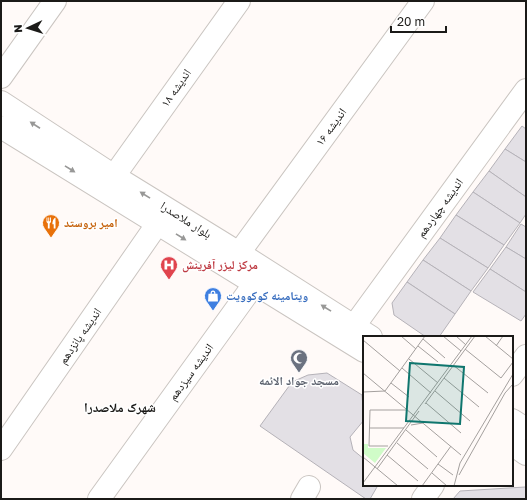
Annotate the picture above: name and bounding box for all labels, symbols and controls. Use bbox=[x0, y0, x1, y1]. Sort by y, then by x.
north arrow bbox=[8, 8, 48, 48]
scale bar bbox=[391, 8, 446, 34]
text: 20 m bbox=[397, 14, 425, 29]
text: N bbox=[11, 24, 24, 33]
street label: اندیشه ۱۸ bbox=[157, 66, 194, 110]
street label: اندیشه ۱۶ bbox=[312, 105, 350, 149]
one-way arrow bbox=[29, 121, 41, 128]
one-way arrow bbox=[65, 165, 75, 173]
street label: اندیشه چهاردهم bbox=[413, 175, 467, 241]
one-way arrow bbox=[140, 191, 150, 199]
street label: بلوار ملاصدرا bbox=[158, 198, 215, 242]
restaurant icon: امیر بروستد bbox=[41, 213, 61, 238]
place label: امیر بروستد bbox=[64, 215, 118, 230]
one-way arrow bbox=[175, 234, 186, 241]
hospital icon: مرکز لیزر آفرینش bbox=[159, 255, 179, 280]
place label: مرکز لیزر آفرینش bbox=[182, 257, 258, 273]
shop icon: ویتامینه کوکوویت bbox=[203, 286, 223, 311]
place label: ویتامینه کوکوویت bbox=[226, 288, 308, 303]
street label: اندیشه پانزدهم bbox=[55, 305, 105, 367]
one-way arrow bbox=[320, 305, 332, 312]
inset map bbox=[363, 336, 513, 486]
street label: اندیشه سیزدهم bbox=[165, 340, 217, 404]
mosque icon: مسجد جواد الائمه bbox=[289, 348, 309, 373]
place label: مسجد جواد الائمه bbox=[259, 373, 339, 388]
district label: شهرک ملاصدرا bbox=[84, 399, 156, 415]

